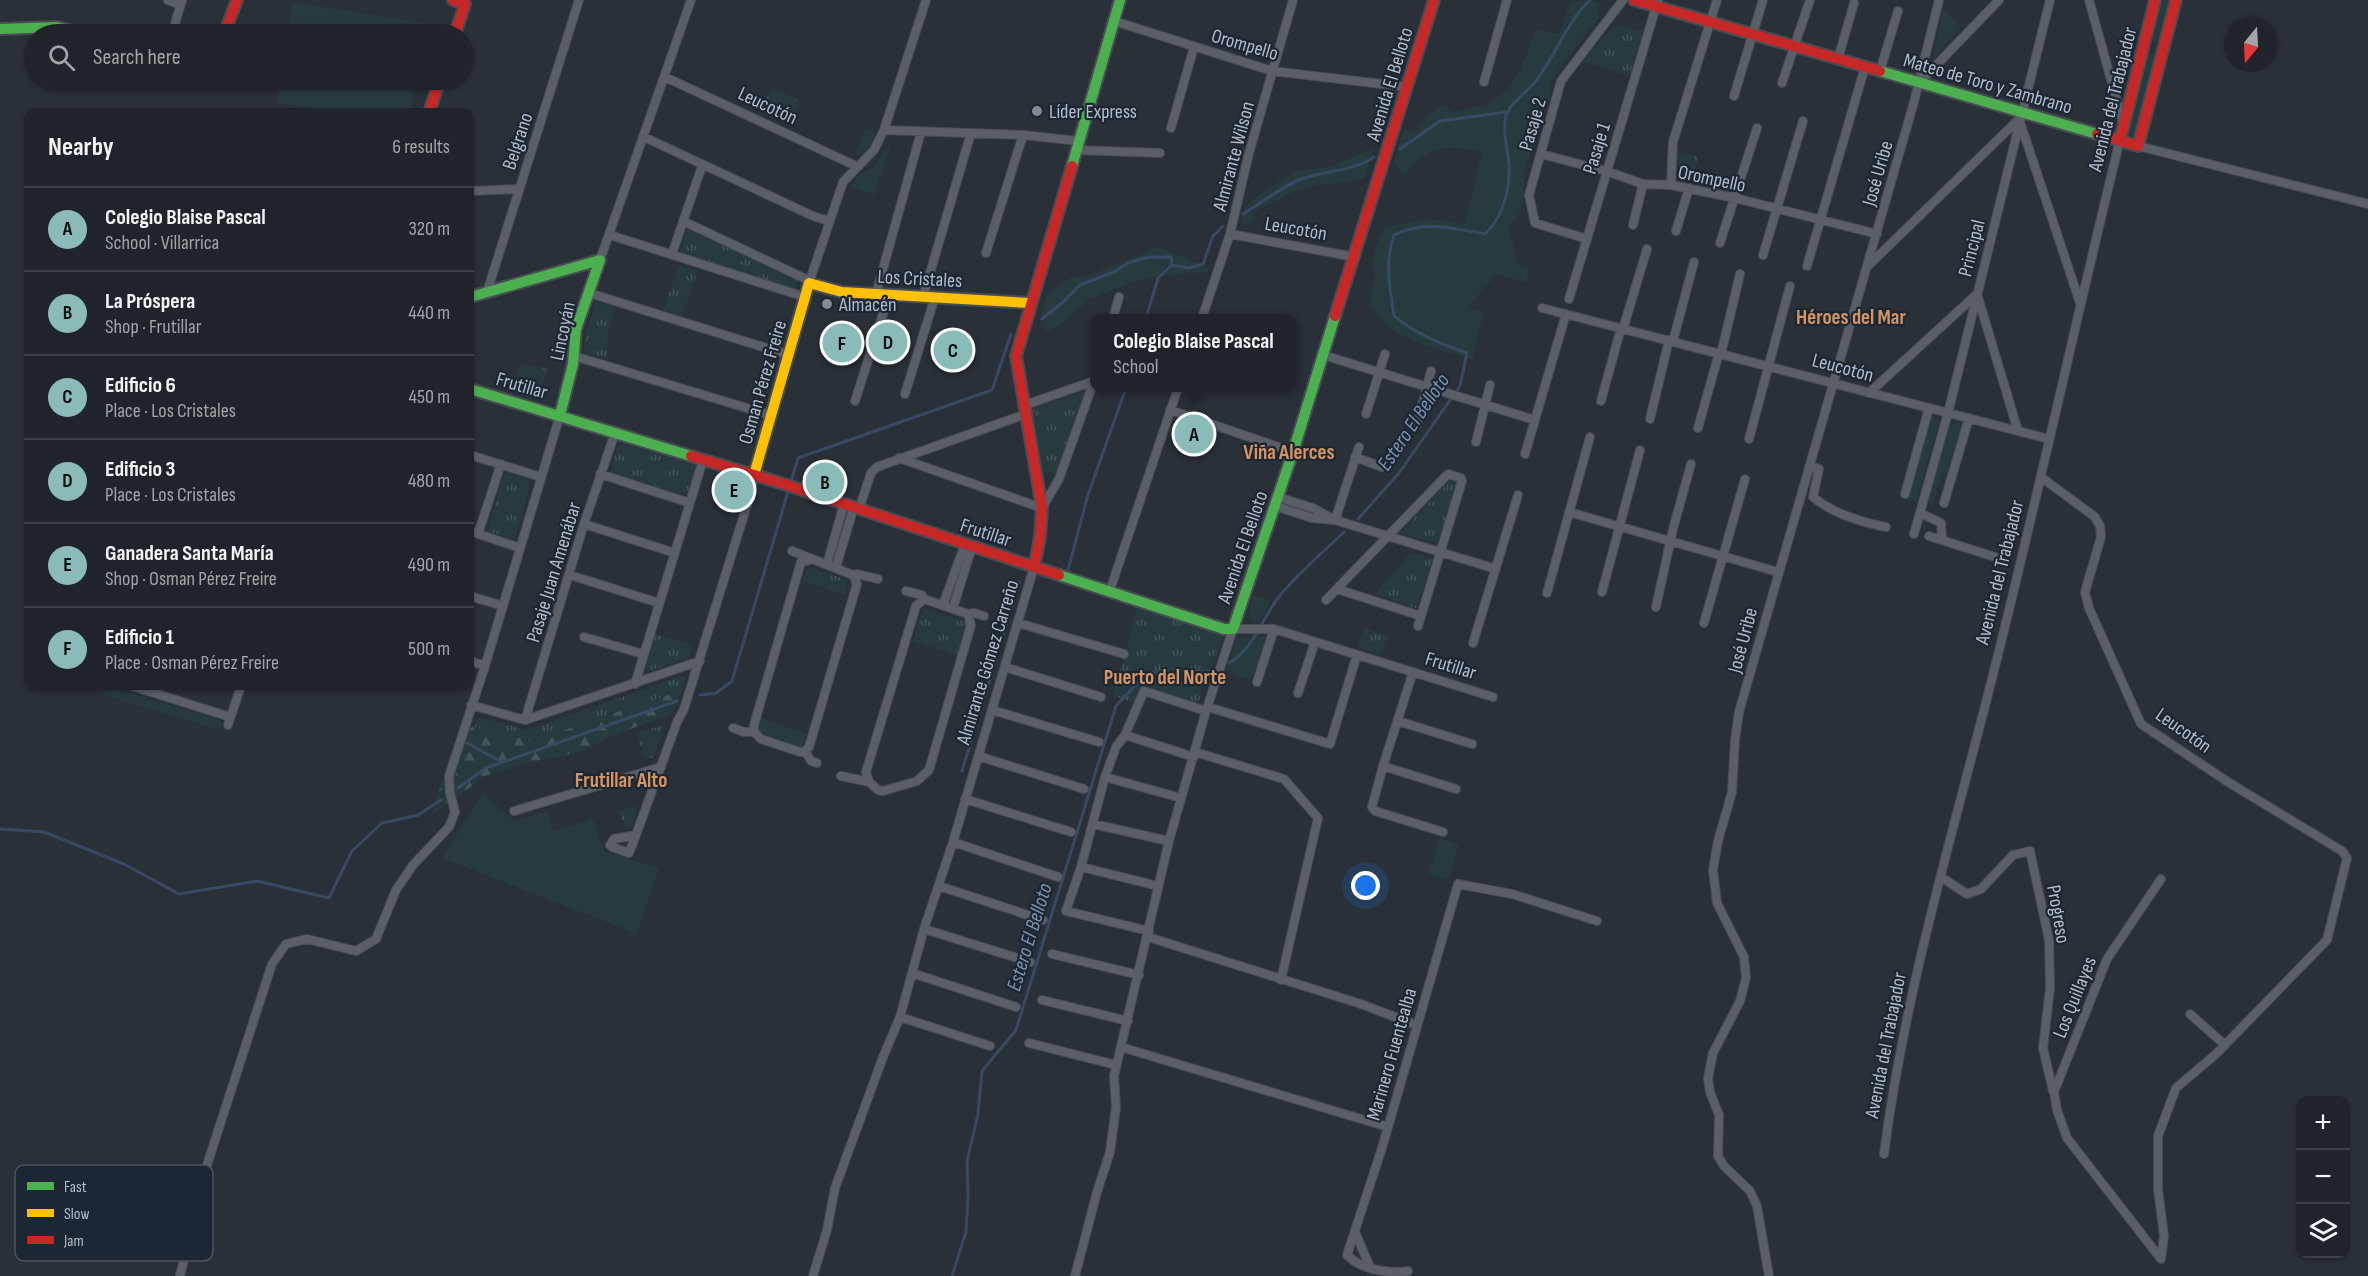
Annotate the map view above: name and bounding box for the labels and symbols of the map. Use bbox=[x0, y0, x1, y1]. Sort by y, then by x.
north arrow bbox=[2224, 18, 2278, 72]
street label: Orompello bbox=[1209, 24, 1281, 66]
street label: Avenida del Trabajador bbox=[2083, 24, 2143, 175]
street label: Avenida El Belloto bbox=[1361, 25, 1419, 145]
street label: Mateo de Toro y Zambrano bbox=[1901, 48, 2075, 120]
street label: Leucotón bbox=[734, 82, 801, 130]
street label: Pasaje 2 bbox=[1514, 95, 1552, 153]
street label: Almirante Wilson bbox=[1208, 99, 1260, 215]
place label: Líder Express bbox=[1049, 100, 1137, 124]
marker: Líder Express bbox=[1030, 104, 1044, 118]
street label: Belgrano bbox=[497, 110, 538, 173]
street label: Pasaje 1 bbox=[1578, 120, 1616, 177]
street label: José Uribe bbox=[1857, 138, 1899, 210]
street label: Orompello bbox=[1676, 160, 1748, 198]
street label: Leucotón bbox=[1263, 212, 1329, 246]
street label: Principal bbox=[1953, 217, 1991, 279]
street label: Los Cristales bbox=[877, 265, 963, 293]
place label: Almacén bbox=[838, 293, 897, 317]
marker: Almacén bbox=[820, 297, 834, 311]
street label: Lincoyán bbox=[545, 300, 581, 363]
district label: Héroes del Mar bbox=[1796, 305, 1906, 330]
street label: Osman Pérez Freire bbox=[734, 318, 792, 447]
pin: F bbox=[822, 320, 862, 366]
pin: D bbox=[868, 320, 908, 364]
pin: C bbox=[934, 328, 972, 372]
street label: Leucotón bbox=[1809, 348, 1876, 388]
street label: Frutillar bbox=[493, 367, 550, 405]
water label: Estero El Belloto bbox=[1372, 369, 1455, 475]
pin: A bbox=[1174, 412, 1214, 456]
district label: Viña Alerces bbox=[1243, 440, 1335, 465]
pin: B bbox=[806, 460, 844, 504]
pin: E bbox=[714, 468, 754, 512]
street label: Avenida El Belloto bbox=[1212, 488, 1273, 608]
street label: Avenida del Trabajador bbox=[1970, 497, 2030, 648]
street label: Pasaje Juan Amenábar bbox=[521, 499, 587, 645]
street label: Frutillar bbox=[957, 513, 1015, 553]
street label: Almirante Gómez Carreño bbox=[951, 577, 1024, 748]
street label: José Uribe bbox=[1723, 605, 1763, 676]
street label: Frutillar bbox=[1422, 647, 1479, 685]
district label: Puerto del Norte bbox=[1104, 665, 1226, 690]
street label: Leucotón bbox=[2151, 703, 2216, 759]
district label: Frutillar Alto bbox=[575, 768, 667, 793]
your location bbox=[1351, 871, 1380, 900]
water label: Estero El Belloto bbox=[1001, 880, 1058, 994]
street label: Progreso bbox=[2041, 883, 2075, 945]
street label: Los Quillayes bbox=[2048, 953, 2102, 1042]
street label: Avenida del Trabajador bbox=[1860, 970, 1912, 1121]
street label: Marinero Fuentealba bbox=[1362, 985, 1422, 1123]
legend bbox=[15, 1165, 213, 1261]
text: Fast bbox=[64, 1178, 87, 1197]
text: Slow bbox=[64, 1205, 89, 1224]
text: Jam bbox=[63, 1232, 84, 1251]

